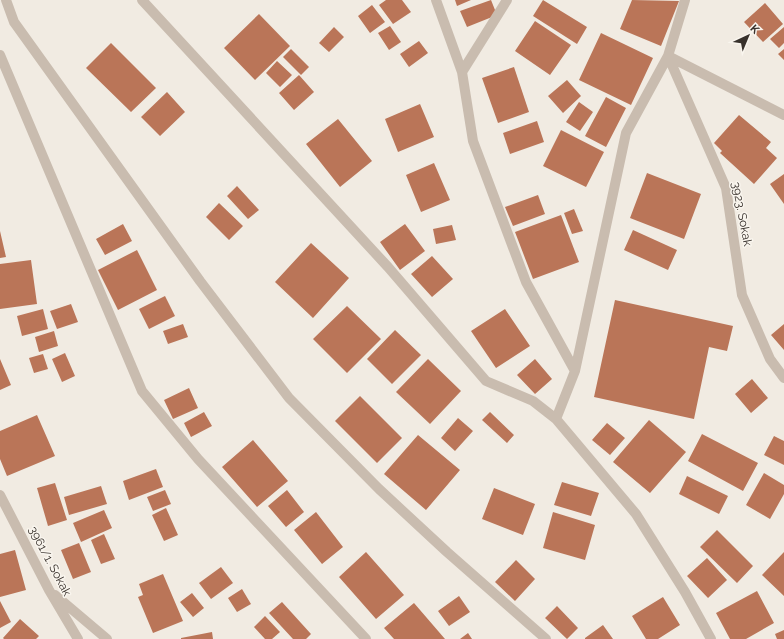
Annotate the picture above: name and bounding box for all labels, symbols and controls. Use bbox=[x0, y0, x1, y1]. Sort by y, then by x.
north arrow bbox=[728, 16, 768, 56]
text: K bbox=[747, 22, 762, 37]
street label: 3923. Sokak bbox=[729, 181, 755, 248]
street label: 3961/1. Sokak bbox=[26, 524, 75, 599]

